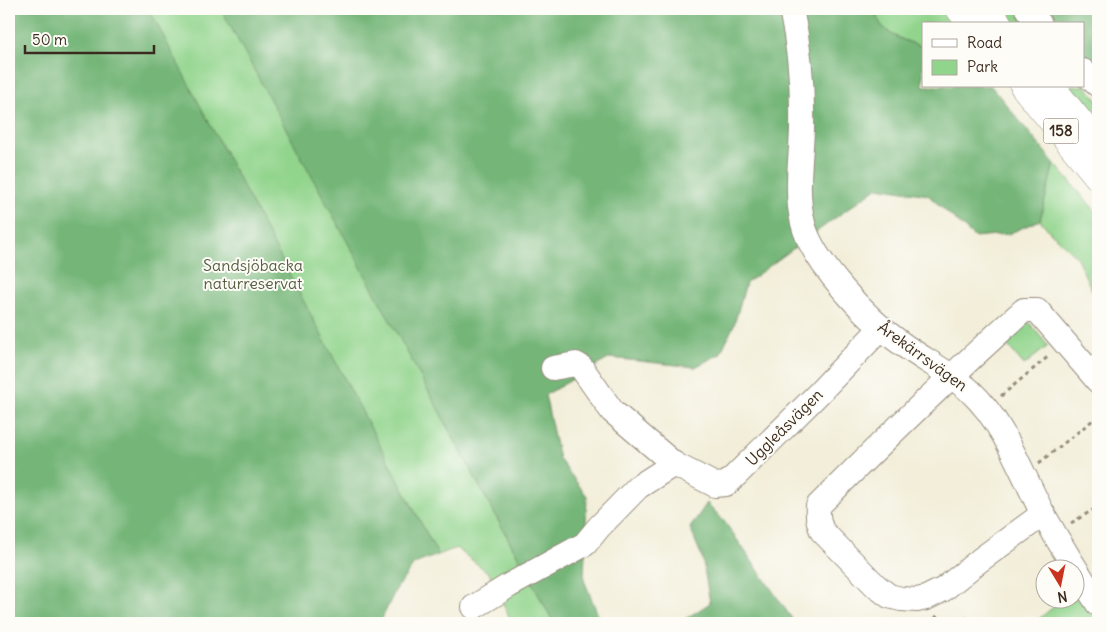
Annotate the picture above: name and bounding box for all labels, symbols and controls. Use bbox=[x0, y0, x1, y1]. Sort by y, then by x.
scale bar bbox=[25, 22, 154, 54]
legend bbox=[922, 22, 1084, 88]
text: 50 m bbox=[32, 30, 67, 49]
text: Road bbox=[967, 33, 1002, 52]
text: Park bbox=[967, 57, 998, 76]
road number: 158 bbox=[1044, 118, 1078, 144]
park label: Sandsjöbacka naturreservat bbox=[203, 255, 303, 293]
street label: Årekärrsvägen bbox=[874, 317, 972, 395]
street label: Uggleåsvägen bbox=[741, 384, 827, 470]
north arrow bbox=[1034, 560, 1084, 610]
text: N bbox=[1056, 587, 1069, 607]

